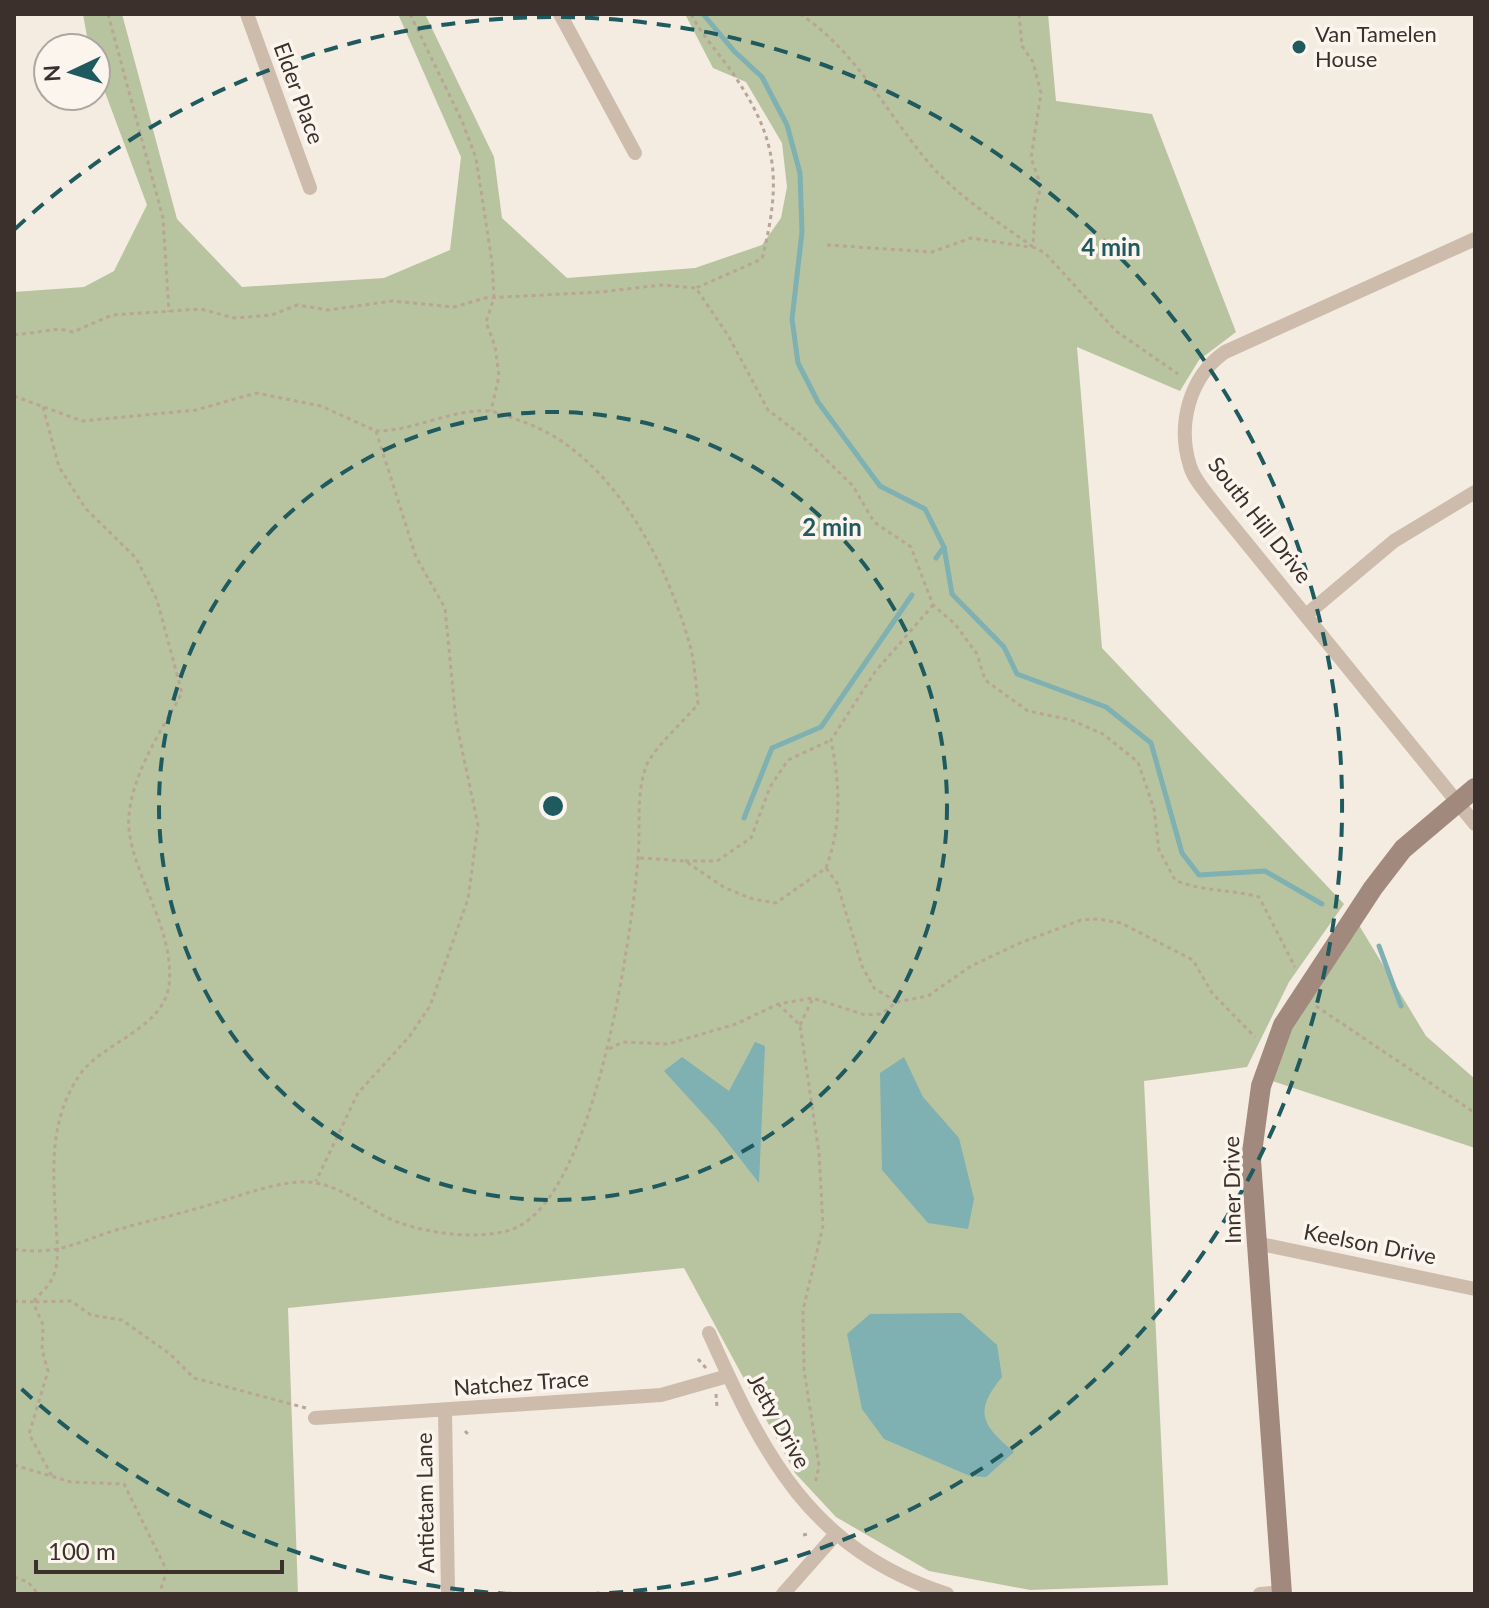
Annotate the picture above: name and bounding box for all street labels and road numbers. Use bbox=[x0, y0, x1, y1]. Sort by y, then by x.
street label: Elder Place bbox=[269, 38, 330, 147]
street label: South Hill Drive bbox=[1203, 451, 1318, 588]
street label: Inner Drive bbox=[1217, 1136, 1246, 1244]
street label: Keelson Drive bbox=[1301, 1217, 1439, 1270]
street label: Natchez Trace bbox=[452, 1364, 590, 1401]
street label: Jetty Drive bbox=[742, 1369, 817, 1473]
street label: Antietam Lane bbox=[410, 1432, 439, 1574]

